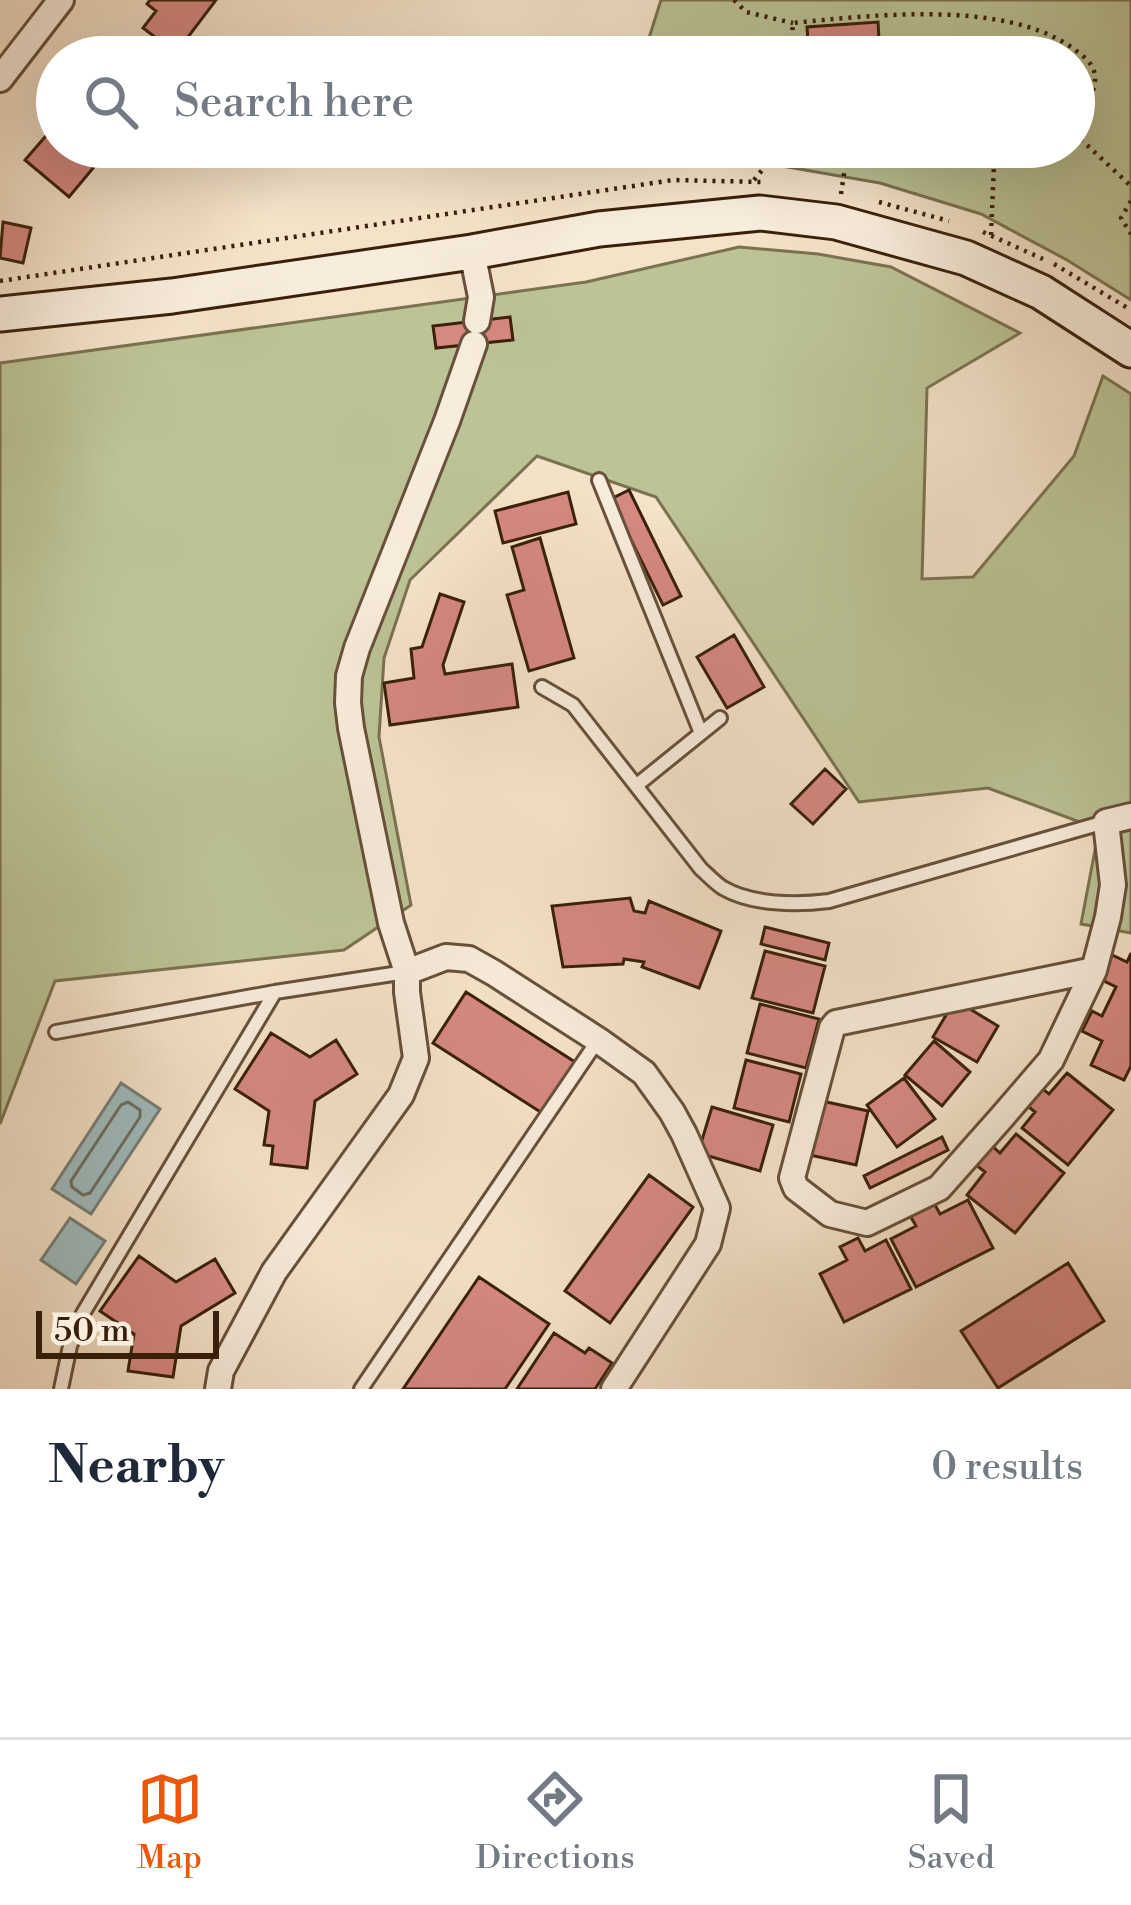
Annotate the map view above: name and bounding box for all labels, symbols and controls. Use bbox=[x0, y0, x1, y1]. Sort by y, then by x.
search box bbox=[36, 36, 1095, 168]
icon: search bbox=[78, 69, 144, 135]
text: Search here bbox=[174, 74, 414, 131]
scale bar bbox=[36, 1305, 219, 1358]
text: 50 m bbox=[54, 1311, 130, 1352]
text: Nearby bbox=[48, 1435, 224, 1499]
text: 0 results bbox=[931, 1443, 1083, 1492]
tab: Map bbox=[137, 1766, 203, 1879]
tab: Directions bbox=[476, 1766, 635, 1879]
tab: Saved bbox=[908, 1766, 994, 1879]

